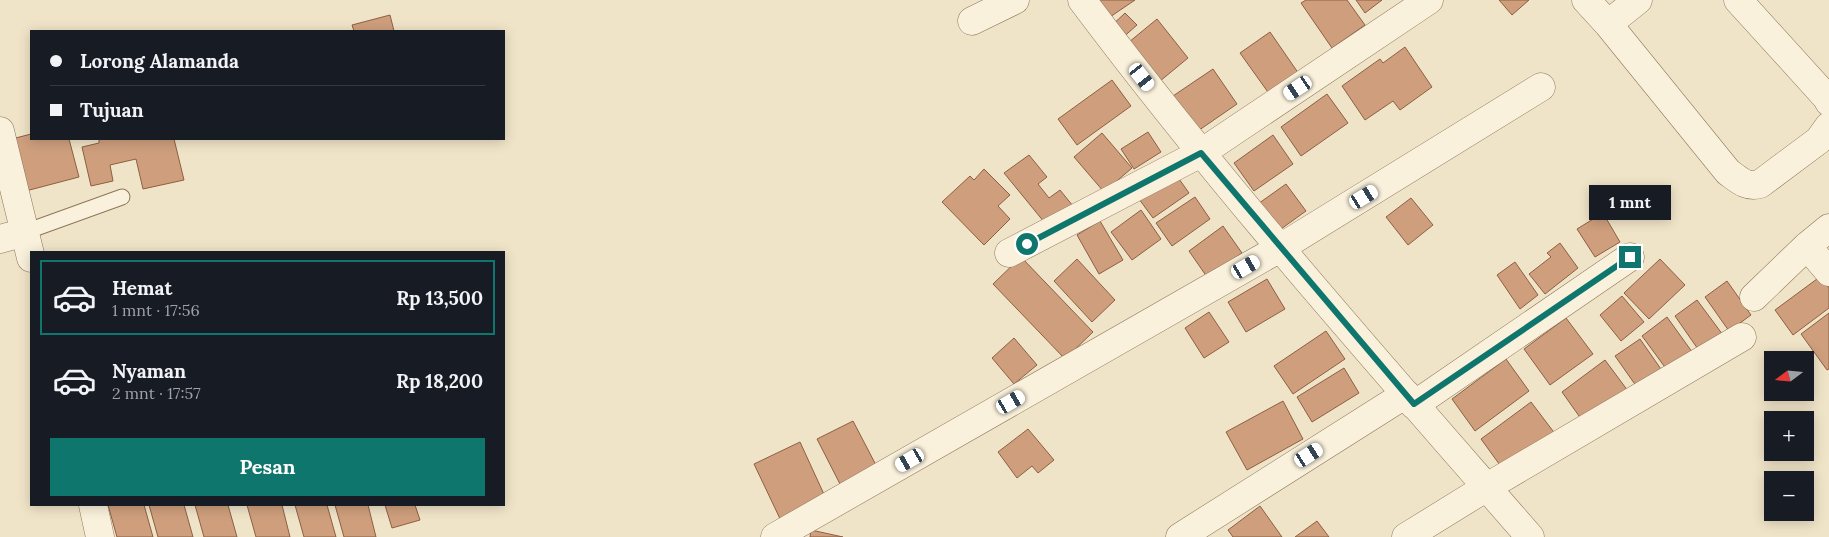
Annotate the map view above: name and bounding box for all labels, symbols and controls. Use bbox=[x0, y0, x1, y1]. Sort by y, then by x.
text: Lorong Alamanda bbox=[80, 49, 239, 73]
car bbox=[1126, 61, 1157, 93]
car bbox=[1281, 73, 1314, 103]
text: Tujuan bbox=[80, 98, 144, 122]
car bbox=[1347, 183, 1380, 211]
callout: 1 mnt bbox=[1589, 184, 1671, 220]
text: 1 mnt bbox=[1609, 192, 1651, 212]
route start bbox=[1016, 233, 1038, 255]
route end bbox=[1619, 246, 1641, 268]
car bbox=[1229, 253, 1262, 281]
icon: car bbox=[52, 275, 97, 320]
text: Hemat bbox=[112, 276, 172, 300]
text: Rp 13,500 bbox=[396, 286, 483, 310]
text: 1 mnt · 17:56 bbox=[112, 300, 200, 320]
north arrow bbox=[1764, 351, 1814, 401]
map controls bbox=[1764, 351, 1814, 521]
icon: car bbox=[52, 358, 97, 403]
text: Nyaman bbox=[112, 359, 186, 383]
text: Rp 18,200 bbox=[396, 369, 483, 393]
text: 2 mnt · 17:57 bbox=[112, 383, 201, 403]
car bbox=[994, 388, 1027, 416]
button: + bbox=[1764, 411, 1814, 461]
button: Pesan bbox=[50, 438, 485, 496]
car bbox=[1292, 441, 1325, 469]
car bbox=[893, 446, 926, 474]
button: − bbox=[1764, 471, 1814, 521]

